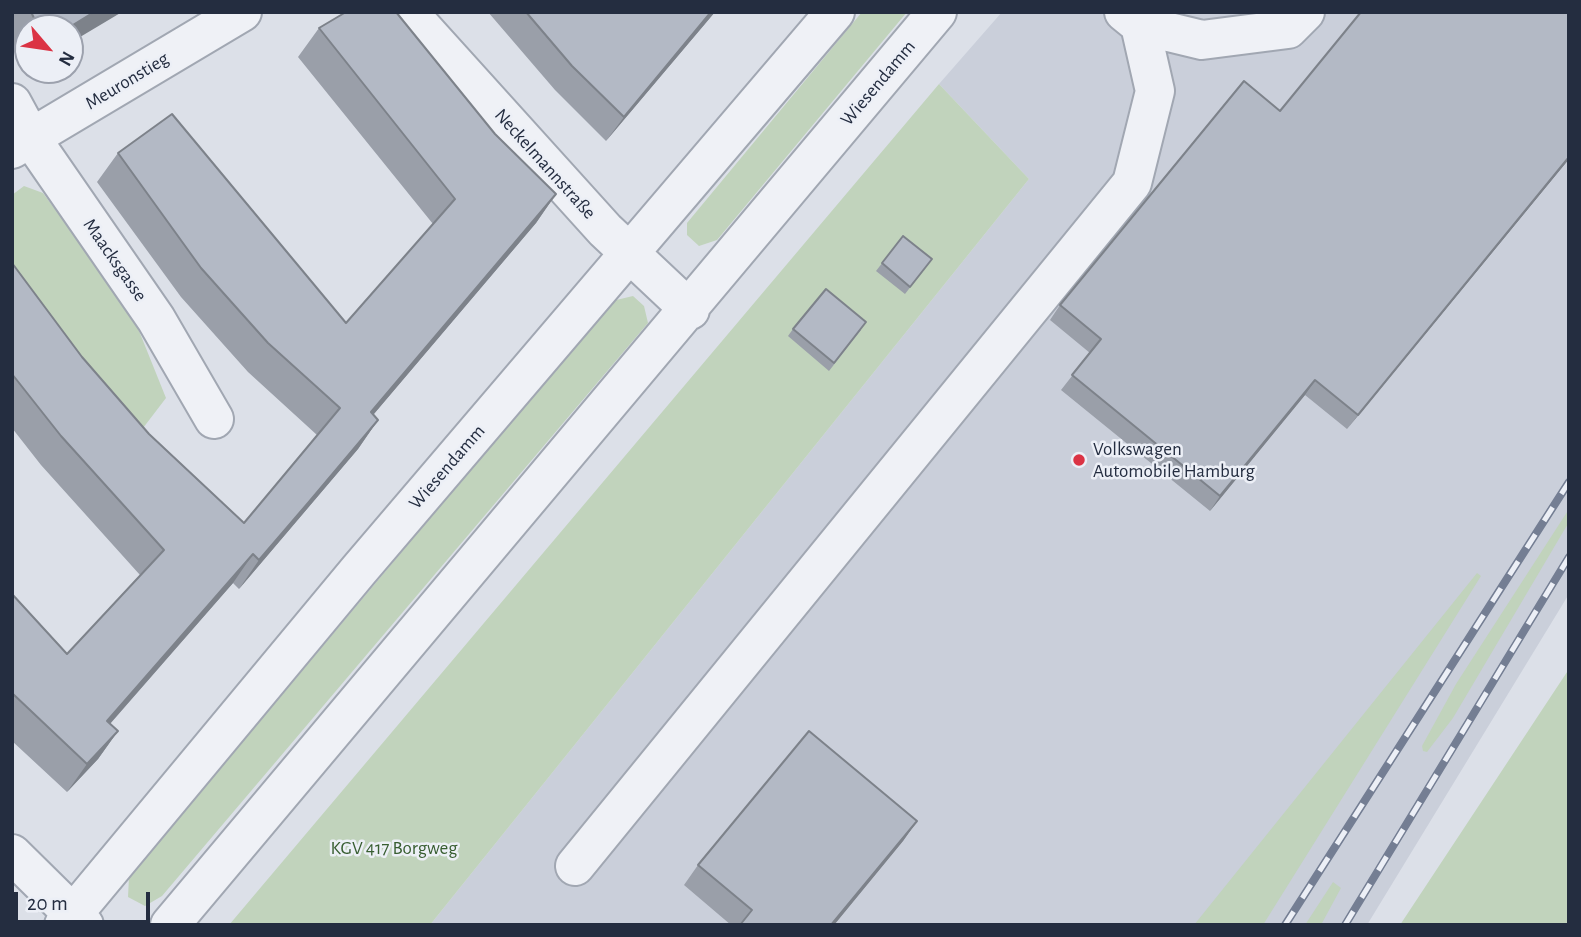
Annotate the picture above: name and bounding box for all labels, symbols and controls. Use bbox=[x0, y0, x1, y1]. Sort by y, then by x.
north arrow bbox=[14, 14, 84, 84]
street label: Wiesendamm bbox=[836, 36, 920, 130]
street label: Meuronstieg bbox=[81, 47, 173, 115]
text: N bbox=[55, 48, 78, 69]
street label: Neckelmannstraße bbox=[489, 104, 601, 224]
street label: Maacksgasse bbox=[78, 214, 152, 306]
street label: Wiesendamm bbox=[404, 420, 490, 514]
place label: Volkswagen Automobile Hamburg bbox=[1093, 438, 1255, 482]
marker: Volkswagen Automobile Hamburg bbox=[1071, 452, 1087, 468]
park label: KGV 417 Borgweg bbox=[331, 837, 457, 859]
scale bar bbox=[18, 878, 154, 922]
text: 20 m bbox=[27, 893, 68, 914]

